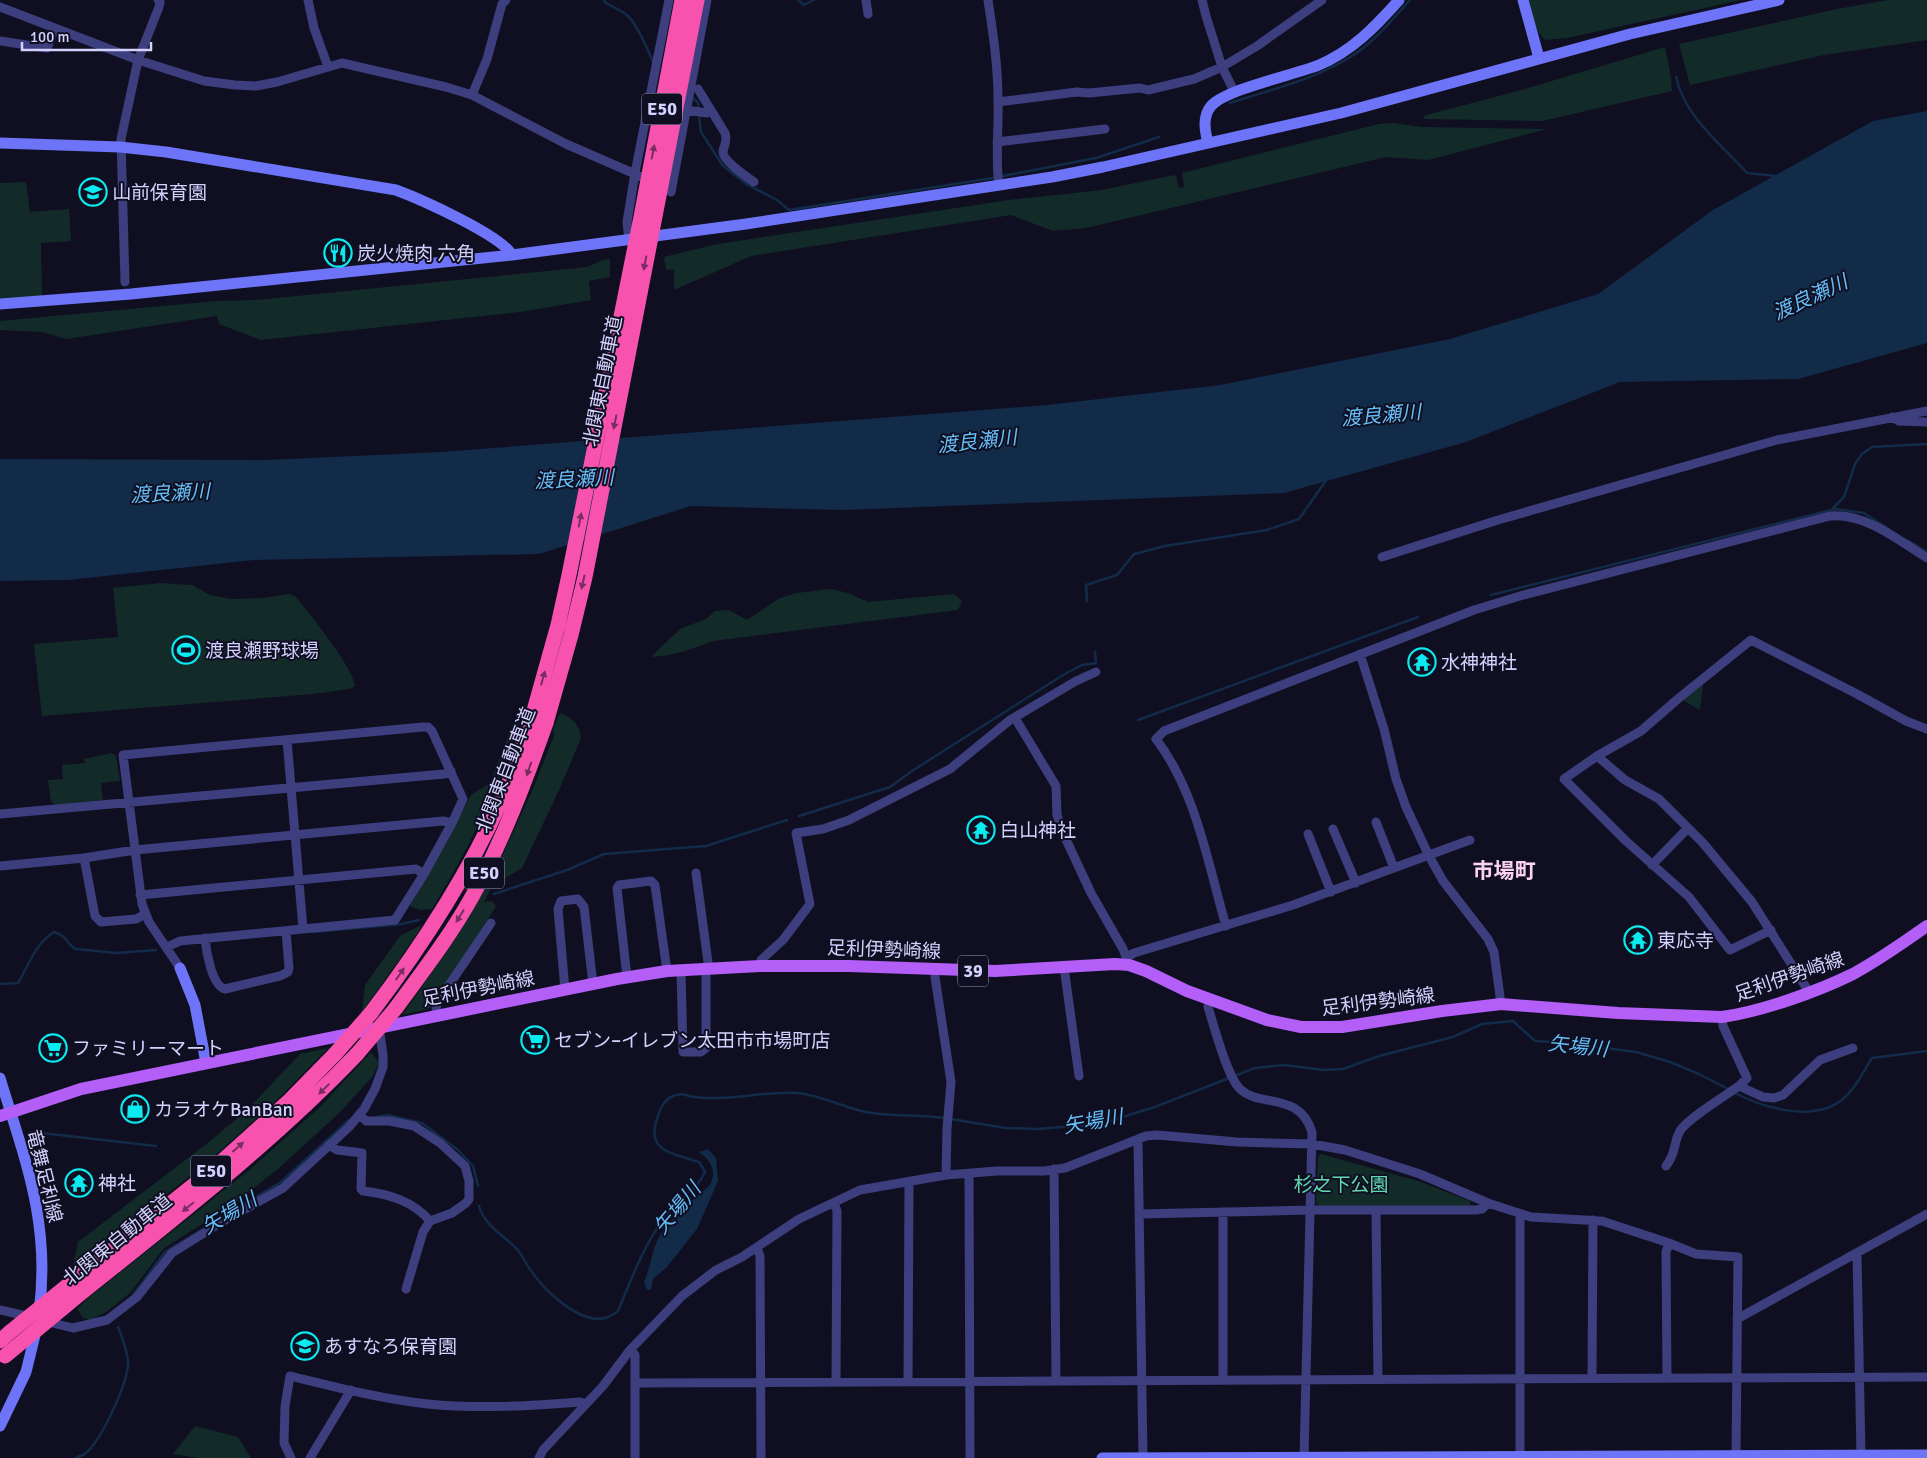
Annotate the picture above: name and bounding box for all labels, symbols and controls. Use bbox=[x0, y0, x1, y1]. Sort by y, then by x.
scale bar bbox=[22, 20, 151, 52]
text: 100 m bbox=[30, 28, 70, 46]
road number: E50 bbox=[642, 94, 682, 125]
one-way arrow bbox=[650, 144, 658, 160]
school or university icon: 山前保育園 bbox=[78, 177, 108, 207]
place label: 山前保育園 bbox=[112, 181, 207, 205]
restaurant icon: 炭火焼肉 六角 bbox=[323, 238, 353, 268]
place label: 炭火焼肉 六角 bbox=[357, 242, 475, 266]
one-way arrow bbox=[641, 255, 649, 271]
water label: 渡良瀬川 bbox=[1769, 268, 1854, 326]
street label: 北関東自動車道 bbox=[579, 314, 627, 449]
water label: 渡良瀬川 bbox=[1340, 399, 1424, 431]
one-way arrow bbox=[610, 415, 618, 431]
water label: 渡良瀬川 bbox=[936, 425, 1020, 458]
water label: 渡良瀬川 bbox=[533, 465, 617, 494]
water label: 渡良瀬川 bbox=[129, 479, 213, 508]
one-way arrow bbox=[576, 512, 584, 527]
one-way arrow bbox=[579, 574, 587, 589]
sports icon: 渡良瀬野球場 bbox=[171, 635, 201, 665]
place label: 渡良瀬野球場 bbox=[205, 639, 319, 663]
temple icon: 水神神社 bbox=[1407, 647, 1437, 677]
place label: 水神神社 bbox=[1441, 651, 1517, 675]
one-way arrow bbox=[540, 670, 548, 685]
street label: 北関東自動車道 bbox=[471, 704, 541, 837]
one-way arrow bbox=[525, 762, 533, 777]
temple icon: 白山神社 bbox=[966, 815, 996, 845]
place label: 白山神社 bbox=[1000, 819, 1076, 843]
road number: E50 bbox=[464, 858, 504, 888]
district label: 市場町 bbox=[1473, 858, 1536, 884]
one-way arrow bbox=[456, 909, 465, 923]
temple icon: 東応寺 bbox=[1623, 925, 1653, 955]
place label: 東応寺 bbox=[1657, 929, 1714, 953]
street label: 足利伊勢崎線 bbox=[827, 936, 941, 964]
street label: 足利伊勢崎線 bbox=[1732, 947, 1847, 1007]
road number: 39 bbox=[958, 956, 988, 986]
street label: 足利伊勢崎線 bbox=[420, 966, 536, 1012]
one-way arrow bbox=[395, 967, 405, 981]
street label: 足利伊勢崎線 bbox=[1320, 983, 1436, 1021]
supermarket icon: セブン−イレブン太田市市場町店 bbox=[520, 1025, 550, 1055]
place label: セブン−イレブン太田市市場町店 bbox=[554, 1029, 830, 1053]
water label: 矢場川 bbox=[1547, 1031, 1611, 1062]
supermarket icon: ファミリーマート bbox=[38, 1033, 68, 1063]
place label: ファミリーマート bbox=[72, 1037, 224, 1061]
one-way arrow bbox=[318, 1083, 330, 1095]
shop icon: カラオケBanBan bbox=[120, 1094, 150, 1124]
place label: カラオケBanBan bbox=[154, 1098, 293, 1122]
water label: 矢場川 bbox=[1061, 1104, 1127, 1139]
street label: 竜舞足利線 bbox=[21, 1127, 67, 1225]
one-way arrow bbox=[232, 1141, 244, 1153]
road number: E50 bbox=[191, 1156, 231, 1186]
temple icon: 神社 bbox=[64, 1168, 94, 1198]
place label: 神社 bbox=[98, 1172, 136, 1196]
park label: 杉之下公園 bbox=[1293, 1173, 1389, 1197]
water label: 矢場川 bbox=[649, 1176, 708, 1239]
water label: 矢場川 bbox=[197, 1186, 263, 1240]
street label: 北関東自動車道 bbox=[58, 1189, 177, 1291]
one-way arrow bbox=[182, 1201, 194, 1212]
school or university icon: あすなろ保育園 bbox=[290, 1331, 320, 1361]
place label: あすなろ保育園 bbox=[324, 1335, 457, 1359]

